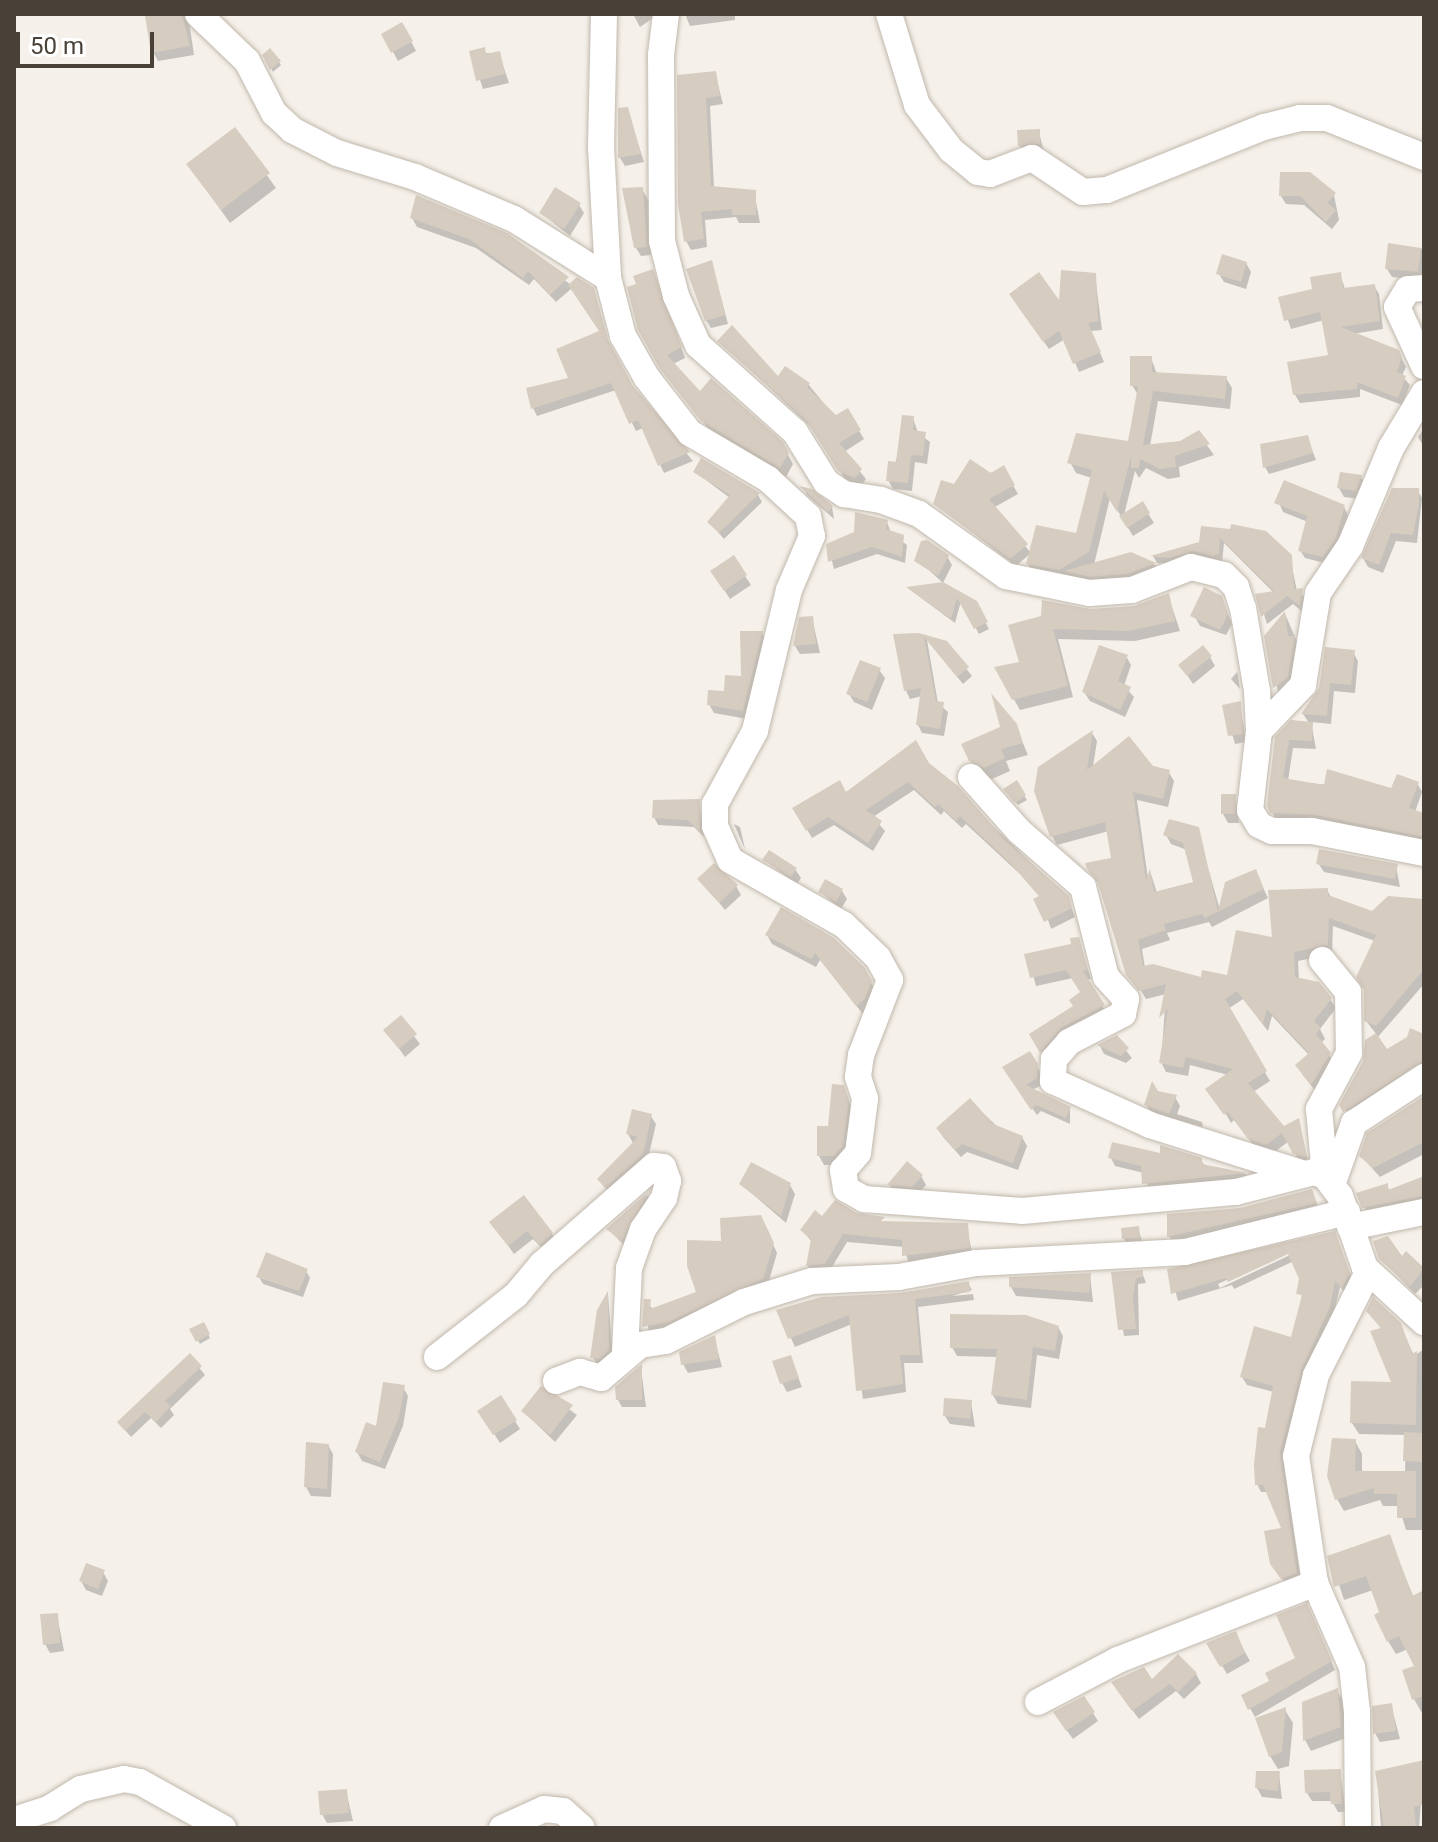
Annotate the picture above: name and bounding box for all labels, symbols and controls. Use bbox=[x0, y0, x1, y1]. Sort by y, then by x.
scale bar bbox=[20, 16, 158, 66]
text: 50 m bbox=[30, 32, 84, 60]

